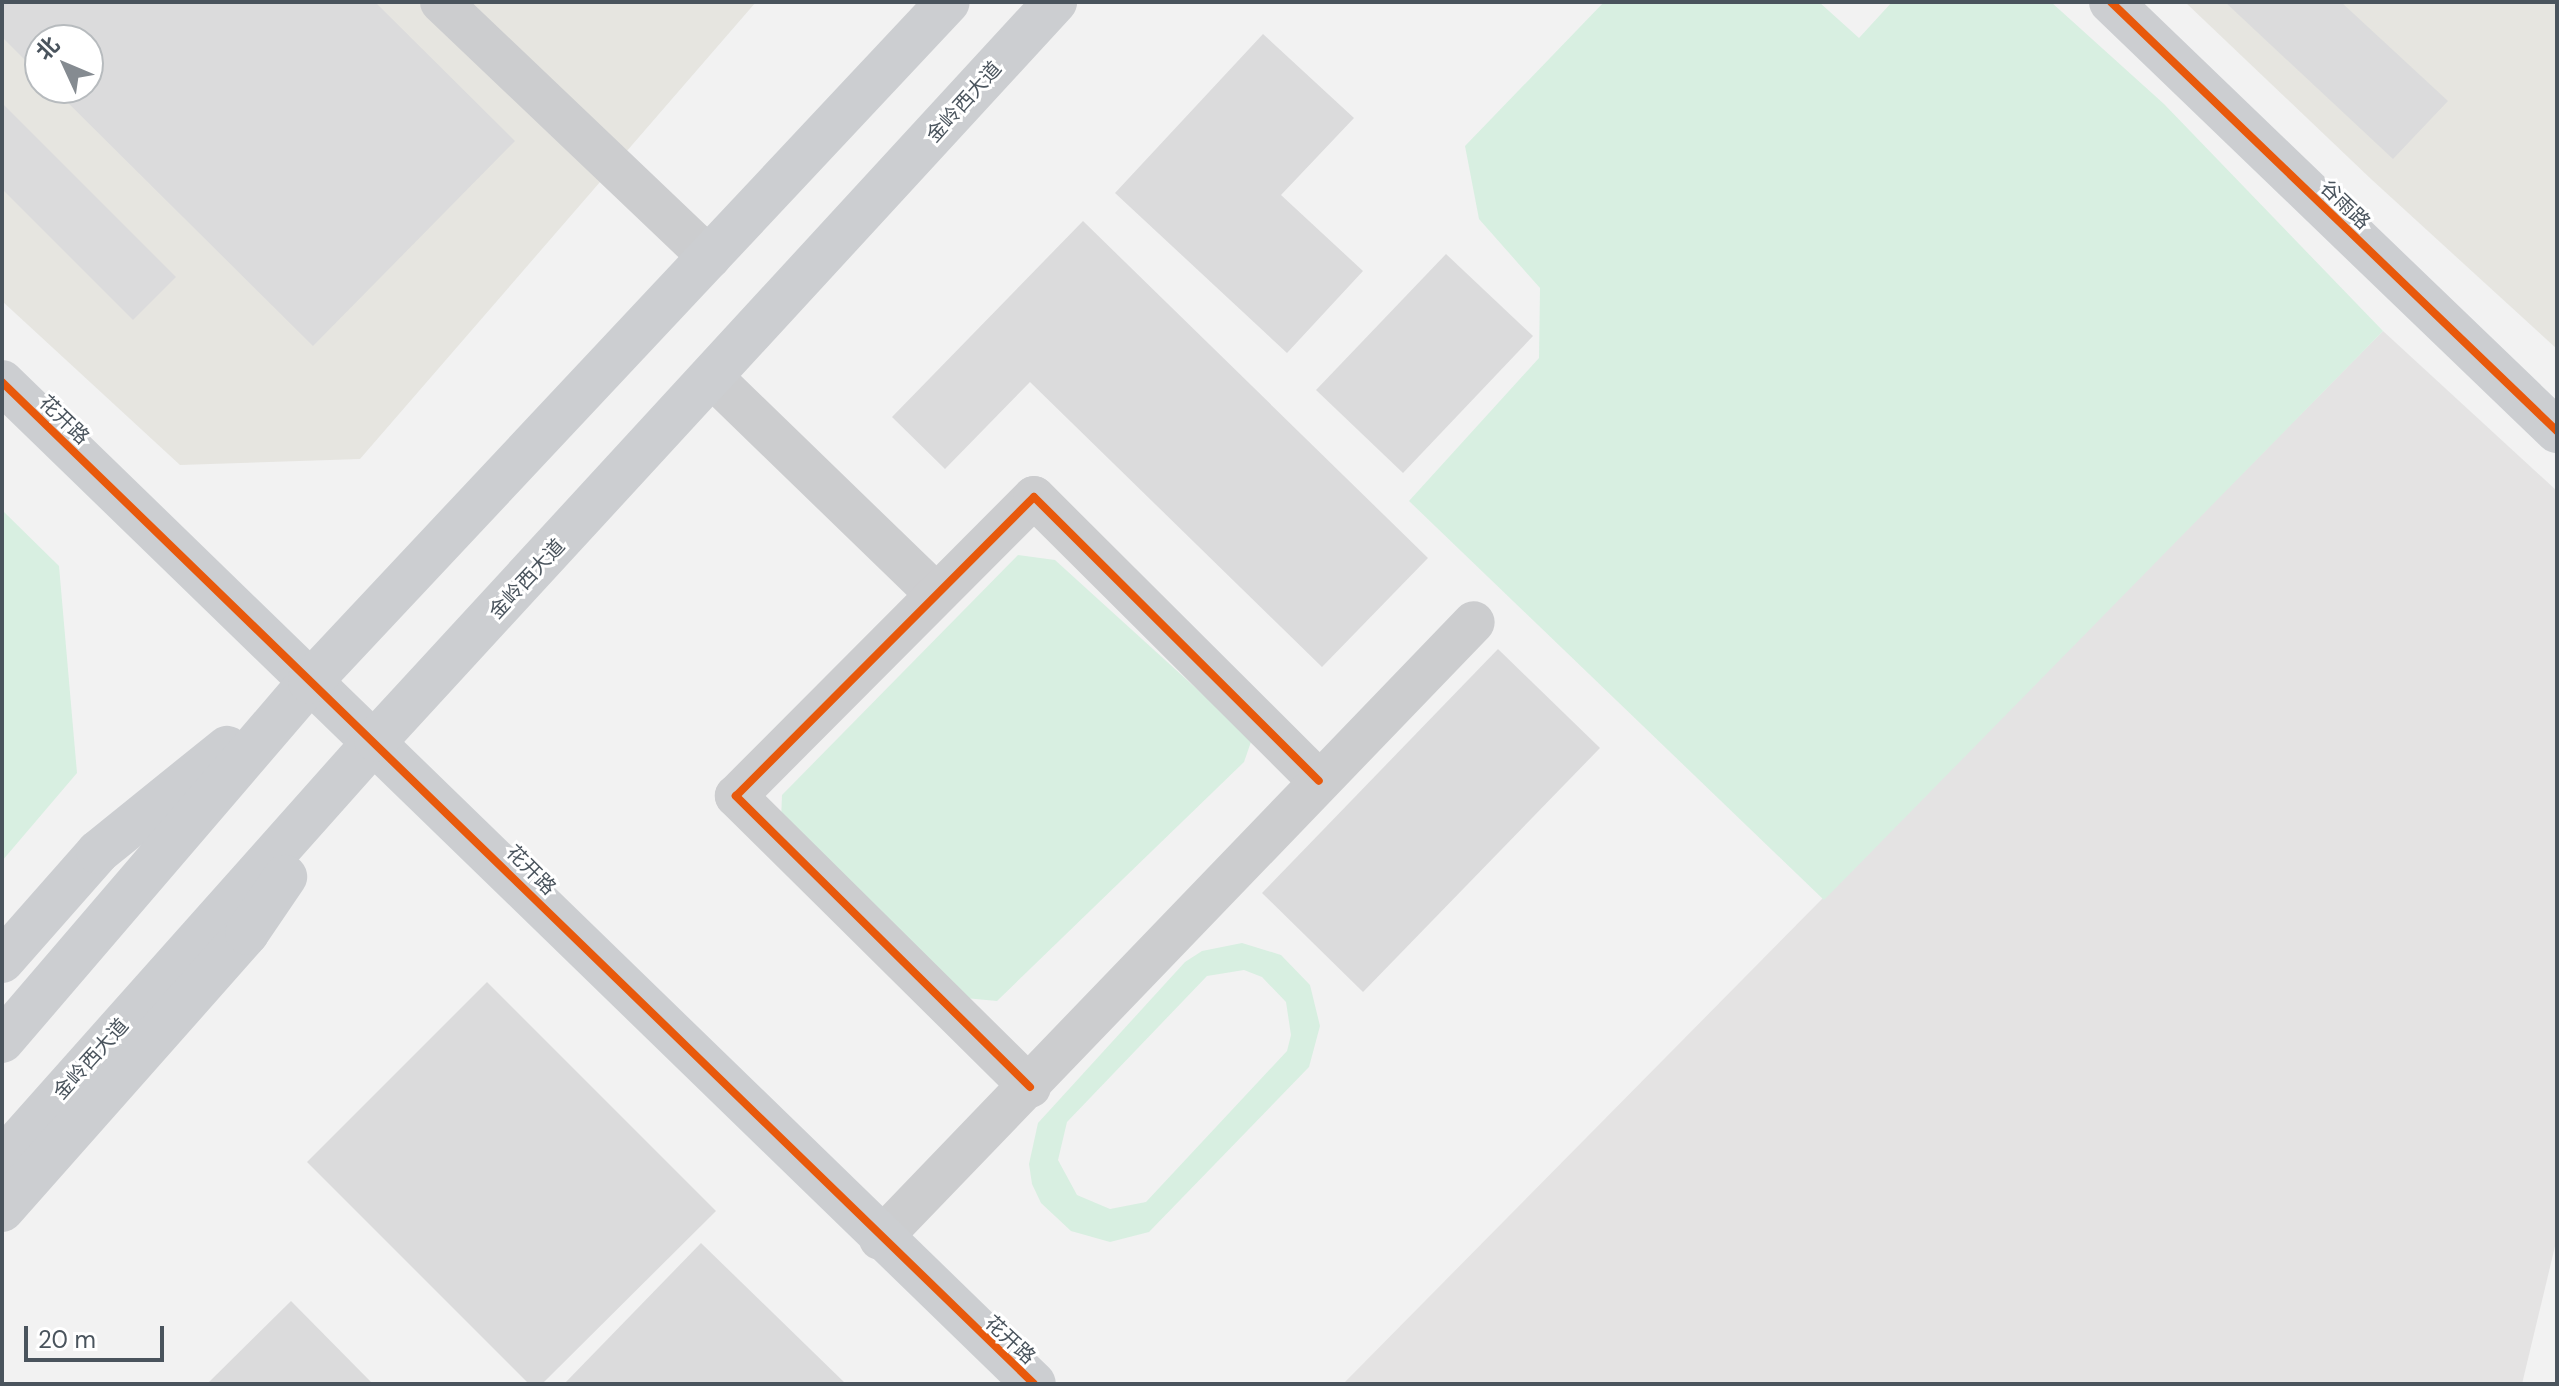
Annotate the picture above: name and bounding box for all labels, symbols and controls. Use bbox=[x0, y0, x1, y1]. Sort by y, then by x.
north arrow bbox=[24, 24, 104, 104]
text: 北 bbox=[30, 30, 66, 66]
street label: 金岭西大道 bbox=[922, 57, 1006, 147]
street label: 谷雨路 bbox=[2315, 176, 2375, 234]
street label: 花开路 bbox=[34, 391, 94, 449]
street label: 金岭西大道 bbox=[484, 534, 570, 624]
street label: 花开路 bbox=[501, 840, 561, 900]
street label: 金岭西大道 bbox=[49, 1014, 133, 1104]
scale bar bbox=[28, 1310, 168, 1360]
street label: 花开路 bbox=[980, 1311, 1040, 1369]
text: 20 m bbox=[38, 1324, 96, 1355]

